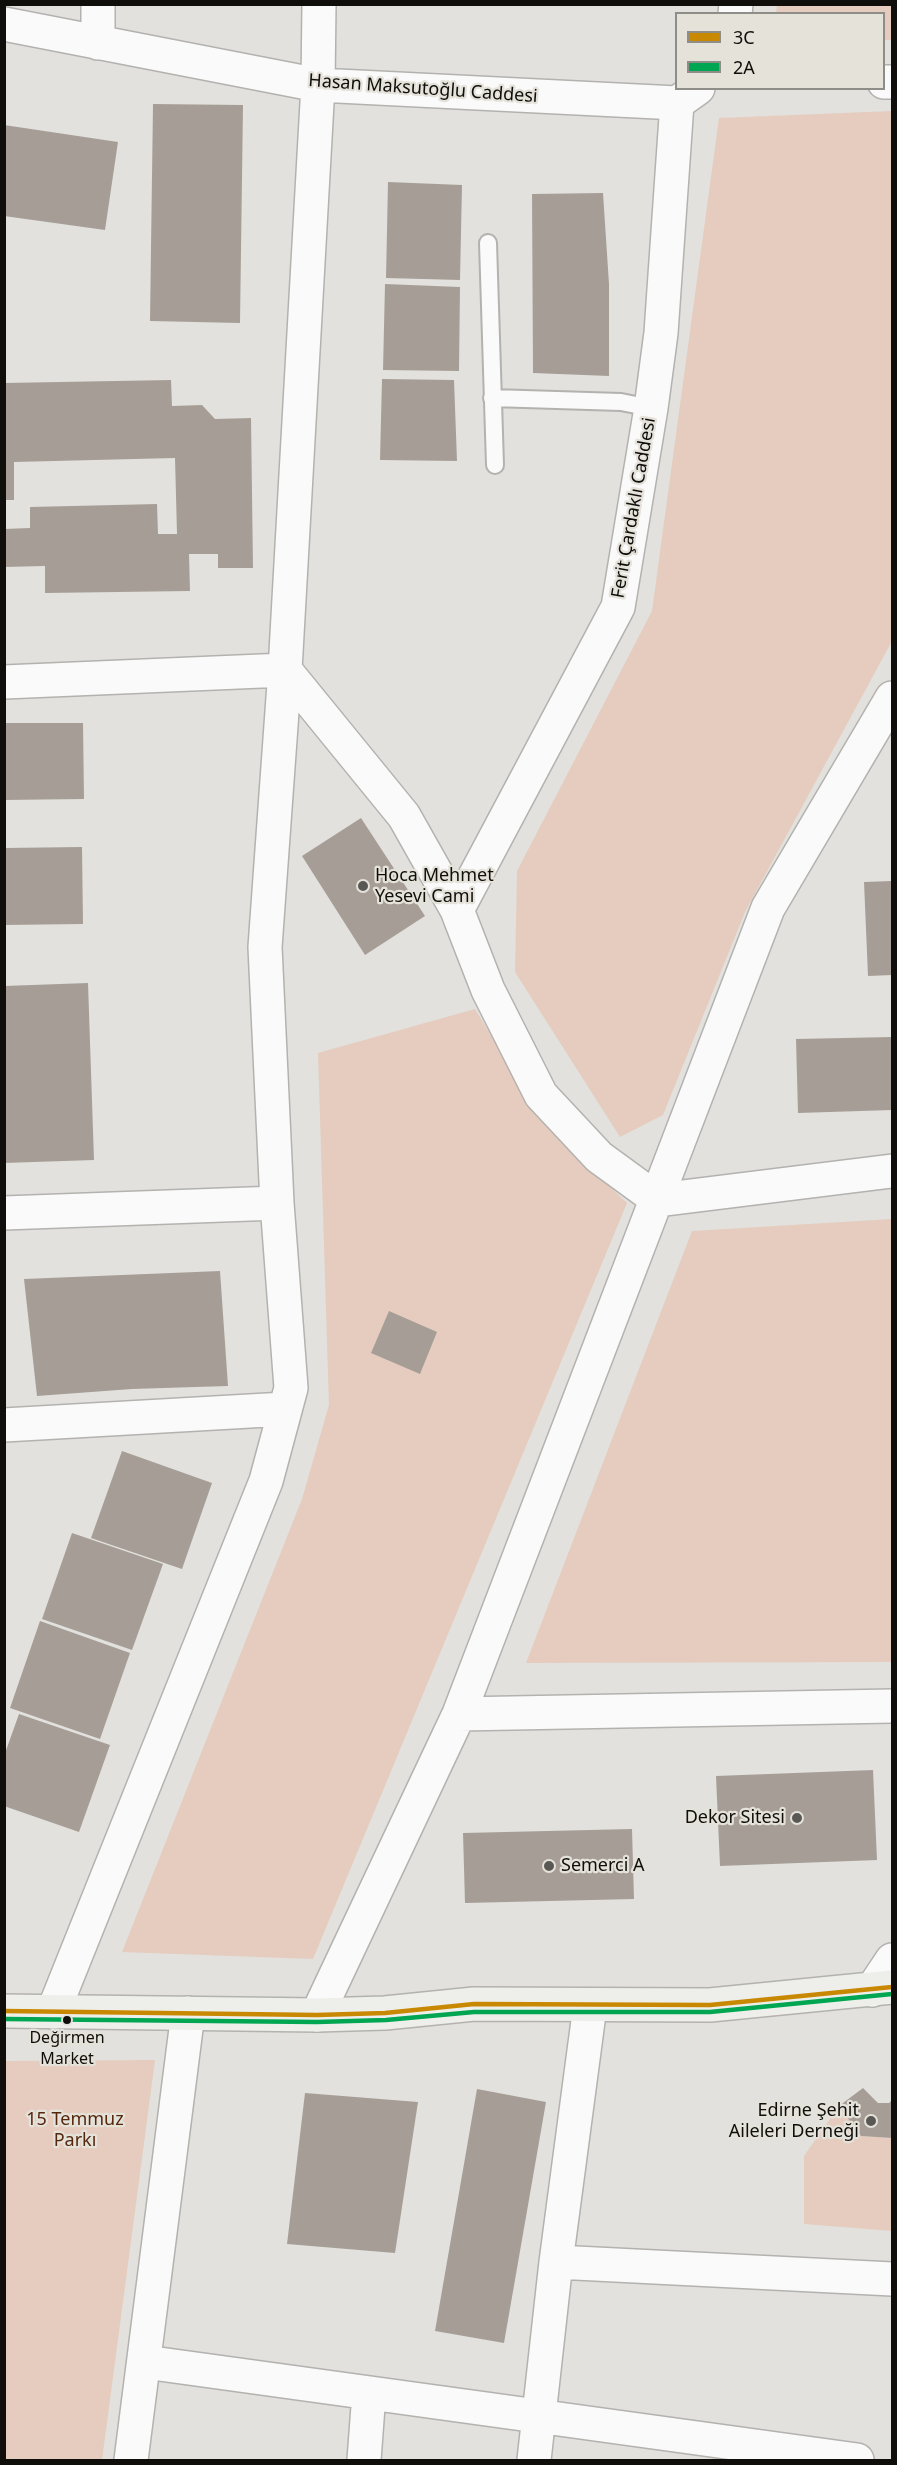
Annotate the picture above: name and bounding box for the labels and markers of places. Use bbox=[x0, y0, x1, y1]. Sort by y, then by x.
place label: Hoca Mehmet Yesevi Cami bbox=[375, 865, 494, 908]
marker: Hoca Mehmet Yesevi Cami bbox=[356, 879, 370, 893]
place label: Dekor Sitesi bbox=[685, 1807, 785, 1829]
marker: Dekor Sitesi bbox=[790, 1811, 804, 1825]
place label: Semerci A bbox=[561, 1855, 645, 1877]
marker: Semerci A bbox=[542, 1859, 556, 1873]
marker: Değirmen Market bbox=[61, 2014, 73, 2026]
place label: Değirmen Market bbox=[29, 2028, 105, 2066]
place label: Edirne Şehit Aileleri Derneği bbox=[729, 2100, 859, 2142]
marker: Edirne Şehit Aileleri Derneği bbox=[864, 2114, 878, 2128]

